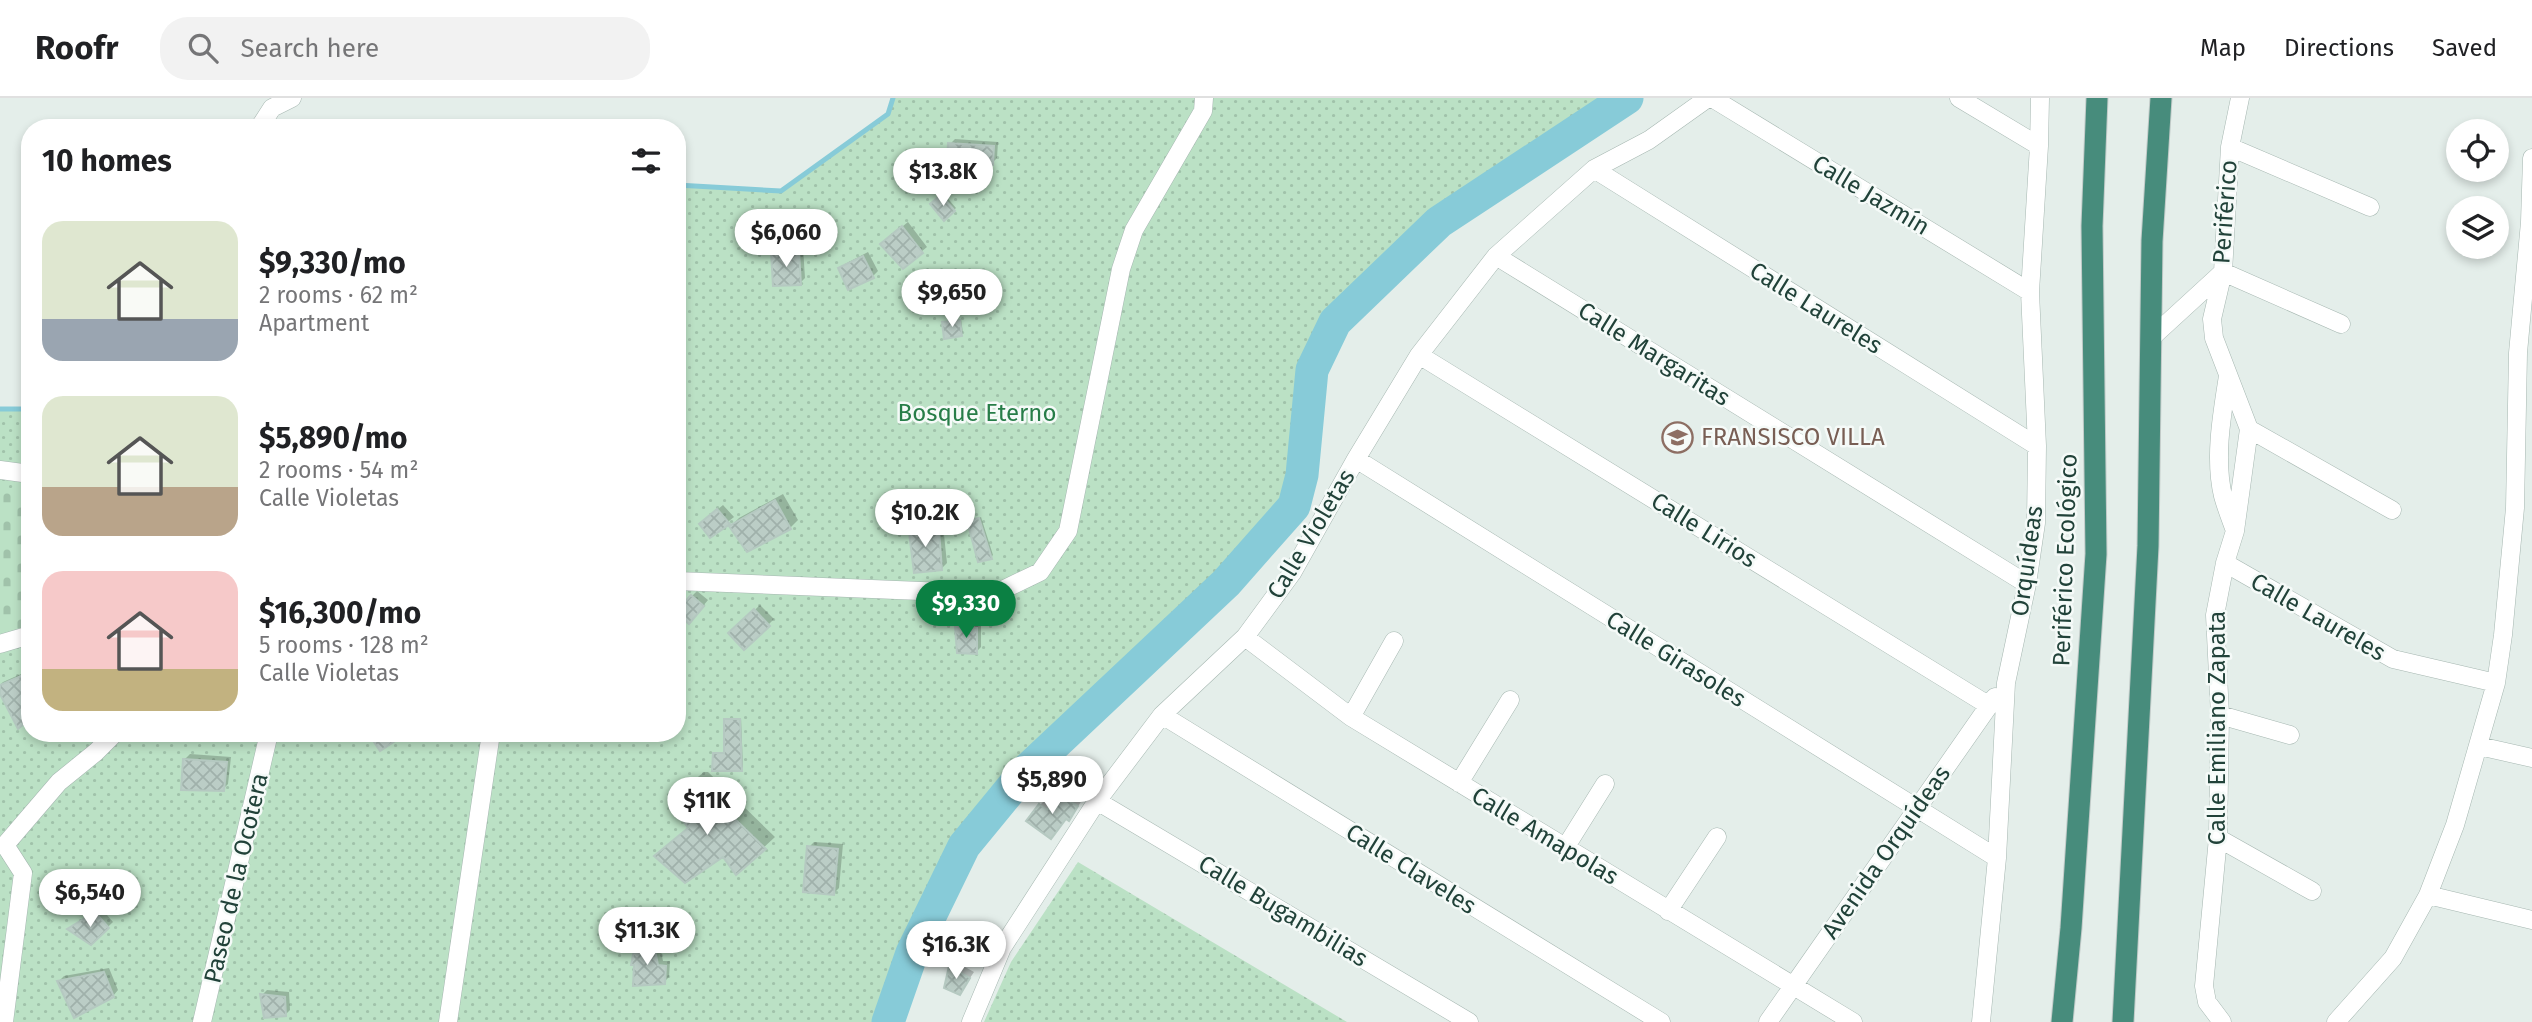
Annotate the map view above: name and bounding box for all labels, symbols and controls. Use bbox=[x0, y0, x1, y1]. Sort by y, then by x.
search box bbox=[160, 17, 650, 80]
text: Roofr bbox=[35, 28, 118, 68]
icon: search bbox=[184, 29, 222, 67]
text: Search here bbox=[240, 33, 379, 64]
text: Map bbox=[2200, 34, 2246, 62]
text: Directions bbox=[2284, 34, 2394, 62]
text: Saved bbox=[2432, 34, 2497, 62]
map controls bbox=[2446, 119, 2509, 259]
button: locate bbox=[2446, 119, 2509, 182]
icon: filters bbox=[627, 142, 665, 180]
text: 10 homes bbox=[42, 143, 172, 179]
pin: $13.8K bbox=[886, 148, 1000, 208]
street label: Calle Jazmín bbox=[1807, 149, 1935, 241]
text: $13.8K bbox=[909, 157, 977, 185]
street label: Periférico bbox=[2207, 159, 2243, 265]
button: layers bbox=[2446, 196, 2509, 259]
pin: $6,060 bbox=[729, 209, 843, 269]
text: $6,060 bbox=[751, 218, 821, 246]
text: $9,330/mo bbox=[259, 245, 406, 281]
icon: home bbox=[98, 249, 182, 333]
street label: Calle Laureles bbox=[1745, 256, 1887, 360]
pin: $9,650 bbox=[895, 270, 1009, 329]
text: $9,650 bbox=[917, 278, 987, 306]
text: 2 rooms · 62 m² bbox=[259, 281, 418, 309]
street label: Calle Margaritas bbox=[1573, 296, 1735, 412]
text: Apartment bbox=[259, 309, 369, 337]
park label: Bosque Eterno bbox=[898, 399, 1056, 427]
text: $5,890/mo bbox=[259, 420, 408, 456]
school or university icon: FRANSISCO VILLA bbox=[1661, 420, 1695, 454]
place label: FRANSISCO VILLA bbox=[1701, 423, 1885, 451]
icon: home bbox=[98, 424, 182, 508]
street label: Periférico Ecológico bbox=[2047, 453, 2083, 667]
text: 2 rooms · 54 m² bbox=[259, 456, 418, 484]
street label: Calle Violetas bbox=[1261, 464, 1361, 604]
text: Calle Violetas bbox=[259, 484, 399, 512]
street label: Calle Lirios bbox=[1646, 486, 1762, 574]
pin: $10.2K bbox=[868, 490, 982, 549]
text: $10.2K bbox=[891, 498, 959, 526]
street label: Orquídeas bbox=[2005, 504, 2049, 618]
street label: Calle Laureles bbox=[2246, 567, 2390, 667]
pin: $9,330 bbox=[909, 580, 1023, 640]
text: $9,330 bbox=[932, 589, 1000, 617]
text: $16,300/mo bbox=[259, 595, 421, 631]
icon: home bbox=[98, 599, 182, 683]
street label: Calle Girasoles bbox=[1601, 605, 1751, 713]
street label: Calle Emiliano Zapata bbox=[2203, 611, 2231, 845]
text: 5 rooms · 128 m² bbox=[259, 631, 429, 659]
text: Calle Violetas bbox=[259, 659, 399, 687]
pin: $5,890 bbox=[995, 756, 1109, 816]
street label: Avenida Orquídeas bbox=[1816, 760, 1956, 944]
text: $5,890 bbox=[1017, 765, 1087, 793]
street label: Paseo de la Ocotera bbox=[198, 770, 274, 986]
pin: $11K bbox=[666, 778, 748, 837]
street label: Calle Amapolas bbox=[1467, 781, 1623, 891]
text: $11K bbox=[683, 786, 731, 814]
street label: Calle Claveles bbox=[1341, 818, 1481, 920]
street label: Calle Bugambilias bbox=[1193, 849, 1373, 973]
pin: $6,540 bbox=[33, 870, 147, 929]
text: $6,540 bbox=[55, 878, 125, 906]
pin: $11.3K bbox=[590, 908, 704, 967]
text: $11.3K bbox=[614, 916, 680, 944]
pin: $16.3K bbox=[899, 922, 1013, 981]
text: $16.3K bbox=[922, 930, 990, 958]

